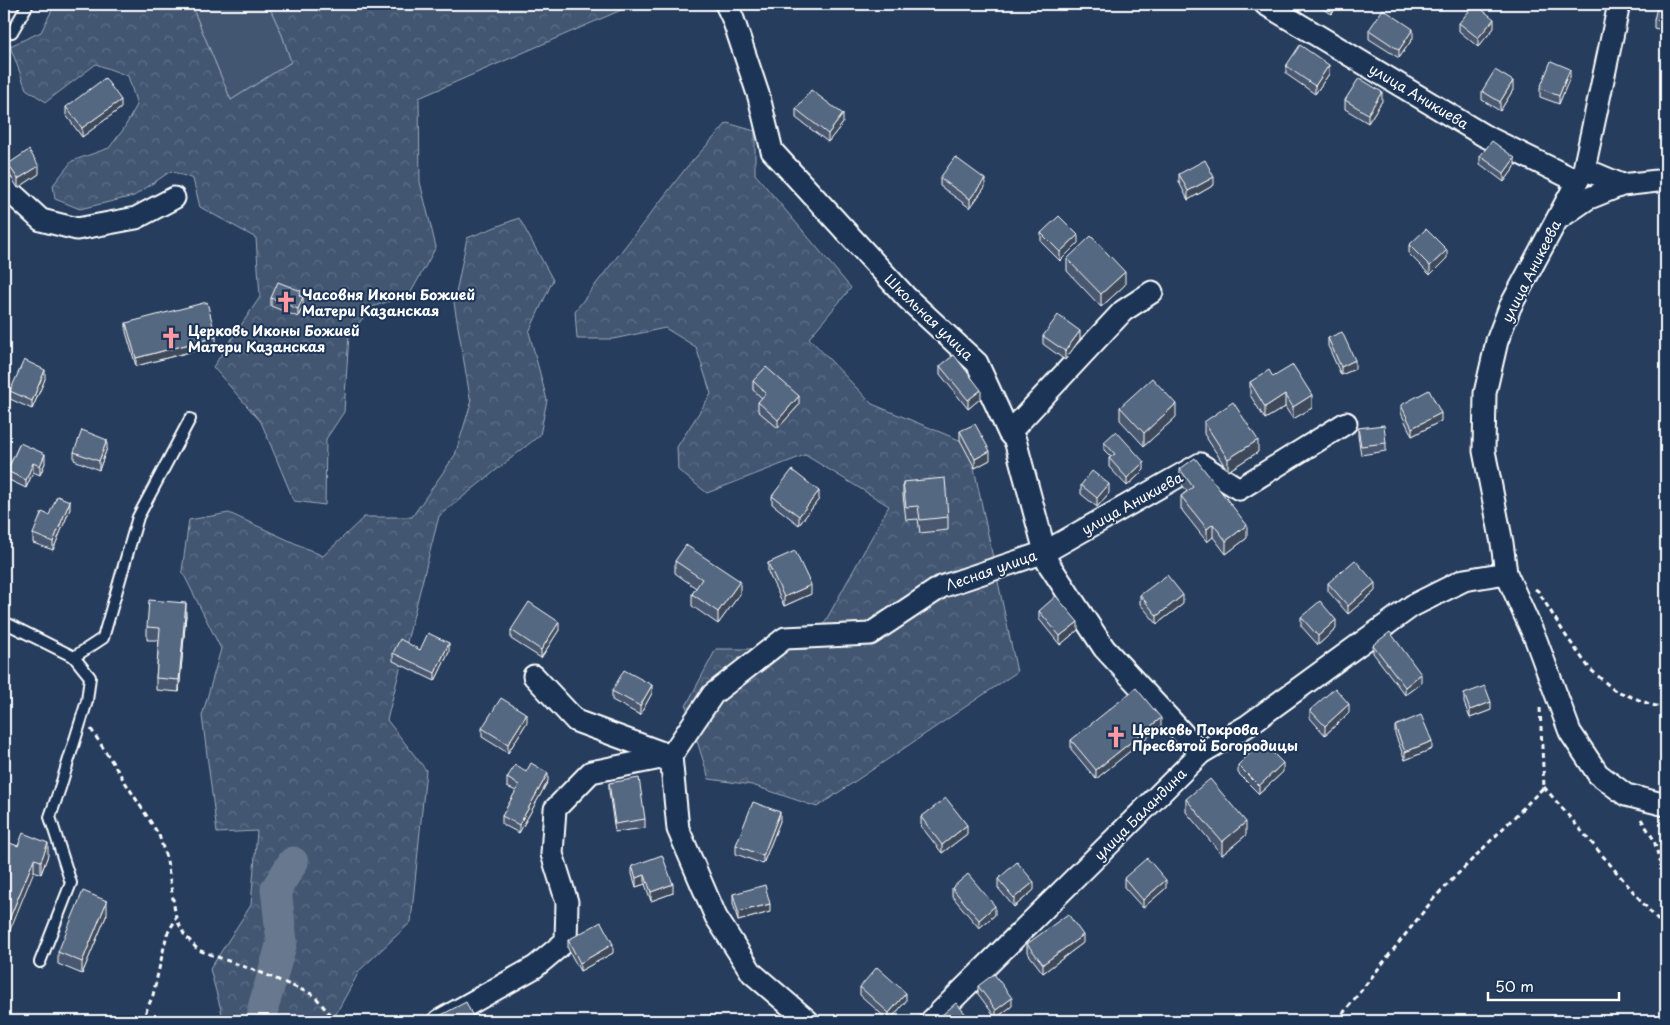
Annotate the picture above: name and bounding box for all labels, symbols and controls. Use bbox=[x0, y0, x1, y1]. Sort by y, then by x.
street label: улица Аникиева bbox=[1365, 58, 1473, 134]
street label: улица Аникеева bbox=[1496, 216, 1566, 326]
street label: Школьная улица bbox=[880, 269, 978, 365]
place label: Часовня Иконы Божией Матери Казанская bbox=[302, 284, 475, 321]
church icon: Часовня Иконы Божией Матери Казанская bbox=[273, 289, 299, 315]
place label: Церковь Иконы Божией Матери Казанская bbox=[188, 320, 360, 357]
church icon: Церковь Иконы Божией Матери Казанская bbox=[158, 325, 184, 351]
street label: улица Аникиева bbox=[1078, 466, 1187, 540]
street label: Лесная улица bbox=[943, 545, 1040, 595]
place label: Церковь Покрова Пресвятой Богородицы bbox=[1132, 719, 1298, 756]
church icon: Церковь Покрова Пресвятой Богородицы bbox=[1103, 724, 1129, 750]
street label: улица Баландина bbox=[1089, 763, 1191, 865]
scale bar bbox=[1488, 970, 1619, 1002]
text: 50 m bbox=[1495, 974, 1534, 997]

